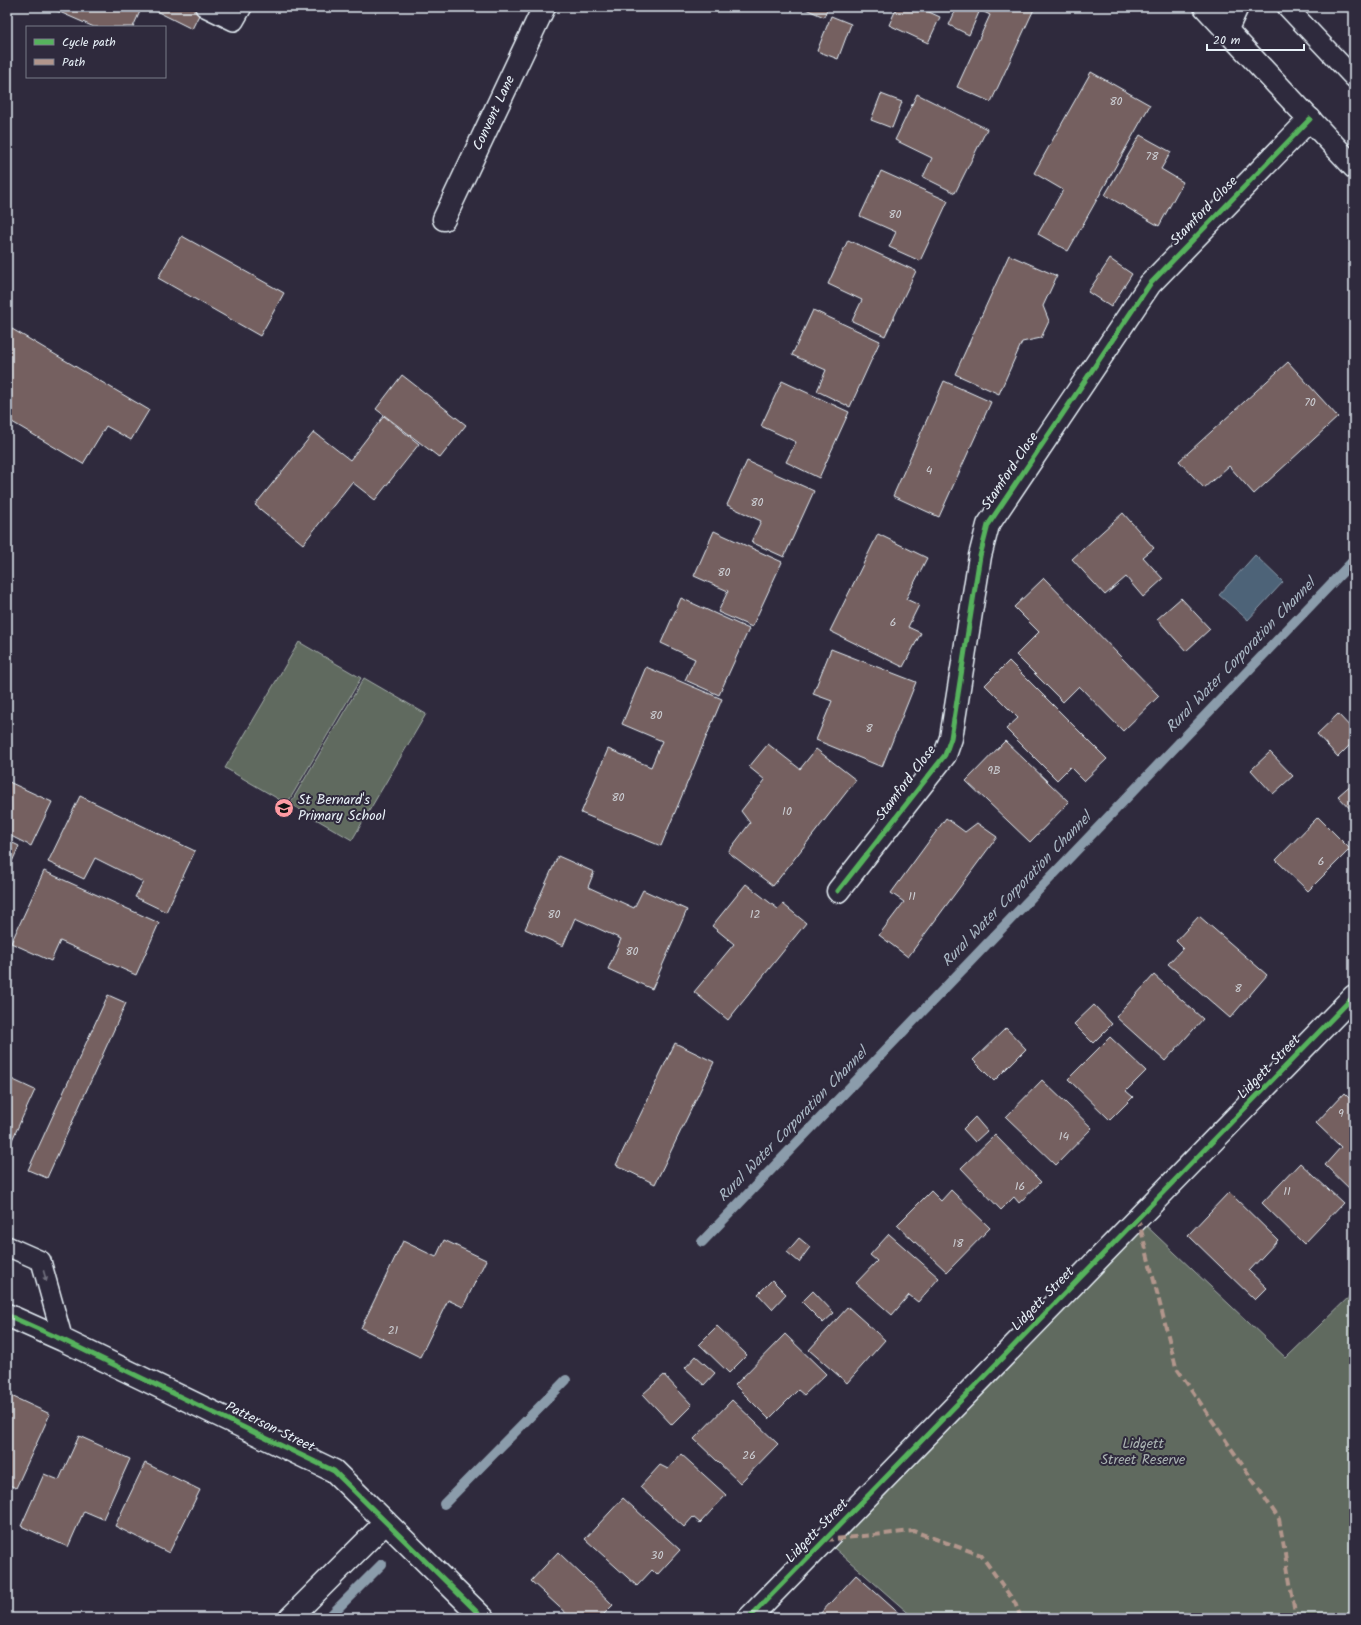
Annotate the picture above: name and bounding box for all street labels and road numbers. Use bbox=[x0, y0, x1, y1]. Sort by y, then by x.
street label: Convent Lane bbox=[467, 71, 521, 154]
street label: Stamford Close bbox=[1165, 171, 1244, 251]
street label: Stamford Close bbox=[976, 427, 1045, 514]
street label: Stamford Close bbox=[870, 740, 942, 825]
street label: Lidgett Street bbox=[1232, 1029, 1306, 1104]
street label: Lidgett Street bbox=[1006, 1261, 1080, 1336]
street label: Patterson Street bbox=[222, 1396, 319, 1458]
street label: Lidgett Street bbox=[780, 1493, 854, 1568]

